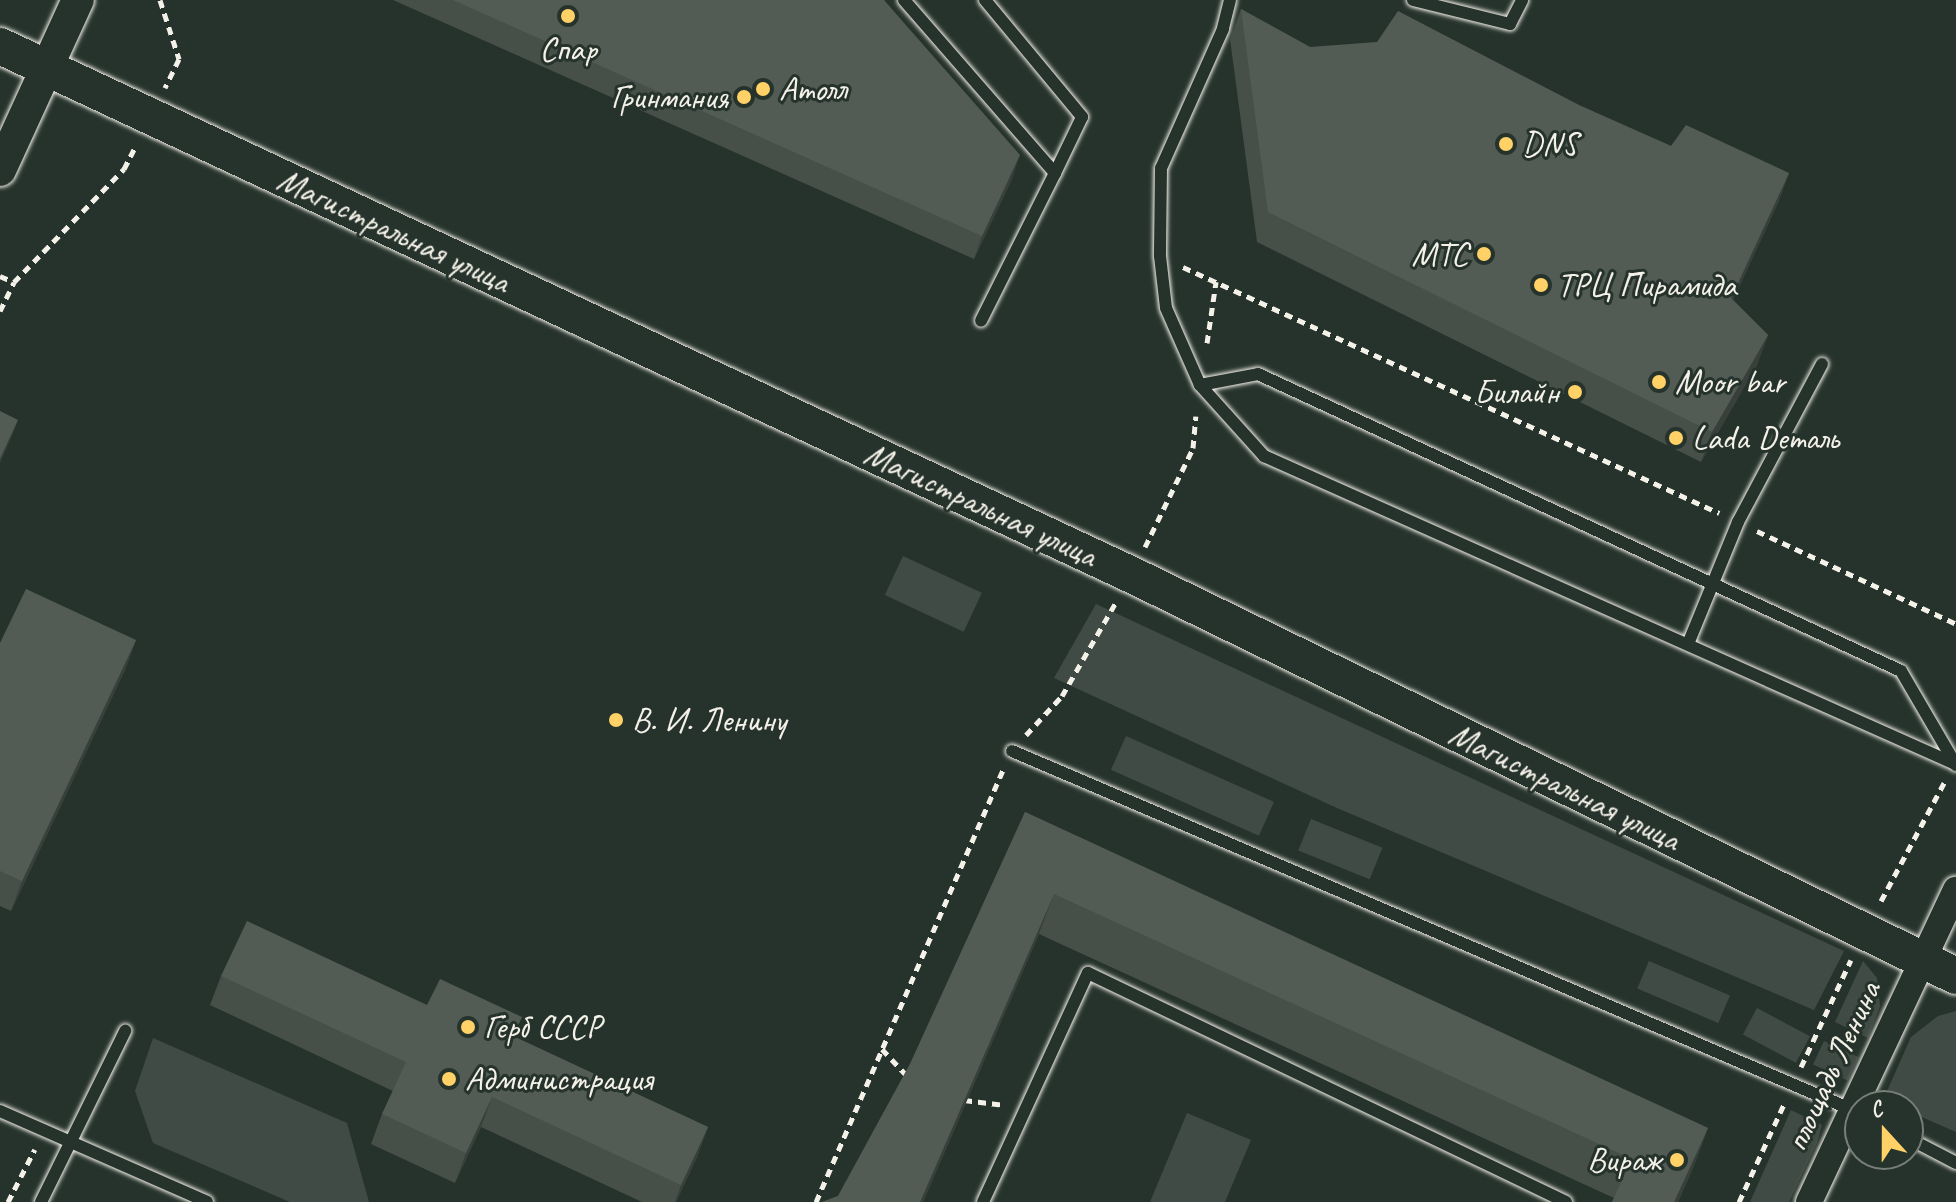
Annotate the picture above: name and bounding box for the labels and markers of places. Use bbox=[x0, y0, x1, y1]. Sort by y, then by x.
marker: Спар bbox=[559, 7, 577, 25]
place label: Спар bbox=[539, 29, 597, 69]
place label: Атолл bbox=[779, 69, 846, 109]
place label: Гринмания bbox=[611, 77, 728, 117]
marker: Атолл bbox=[754, 80, 772, 98]
marker: Гринмания bbox=[735, 88, 753, 106]
place label: DNS bbox=[1522, 124, 1577, 164]
marker: DNS bbox=[1497, 135, 1515, 153]
place label: МТС bbox=[1412, 234, 1468, 274]
marker: МТС bbox=[1475, 245, 1493, 263]
place label: ТРЦ Пирамида bbox=[1557, 265, 1736, 305]
marker: ТРЦ Пирамида bbox=[1532, 276, 1550, 294]
place label: Moor bar bbox=[1675, 362, 1785, 402]
place label: Билайн bbox=[1474, 372, 1559, 412]
marker: Moor bar bbox=[1650, 373, 1668, 391]
marker: Билайн bbox=[1566, 383, 1584, 401]
place label: Lada Dеталь bbox=[1692, 418, 1839, 458]
marker: Lada Dеталь bbox=[1667, 429, 1685, 447]
place label: В. И. Ленину bbox=[632, 700, 786, 740]
marker: В. И. Ленину bbox=[607, 711, 625, 729]
place label: Герб СССР bbox=[484, 1007, 601, 1047]
marker: Герб СССР bbox=[459, 1018, 477, 1036]
place label: Администрация bbox=[465, 1059, 653, 1099]
marker: Администрация bbox=[440, 1070, 458, 1088]
place label: Вираж bbox=[1587, 1140, 1661, 1180]
marker: Вираж bbox=[1668, 1151, 1686, 1169]

